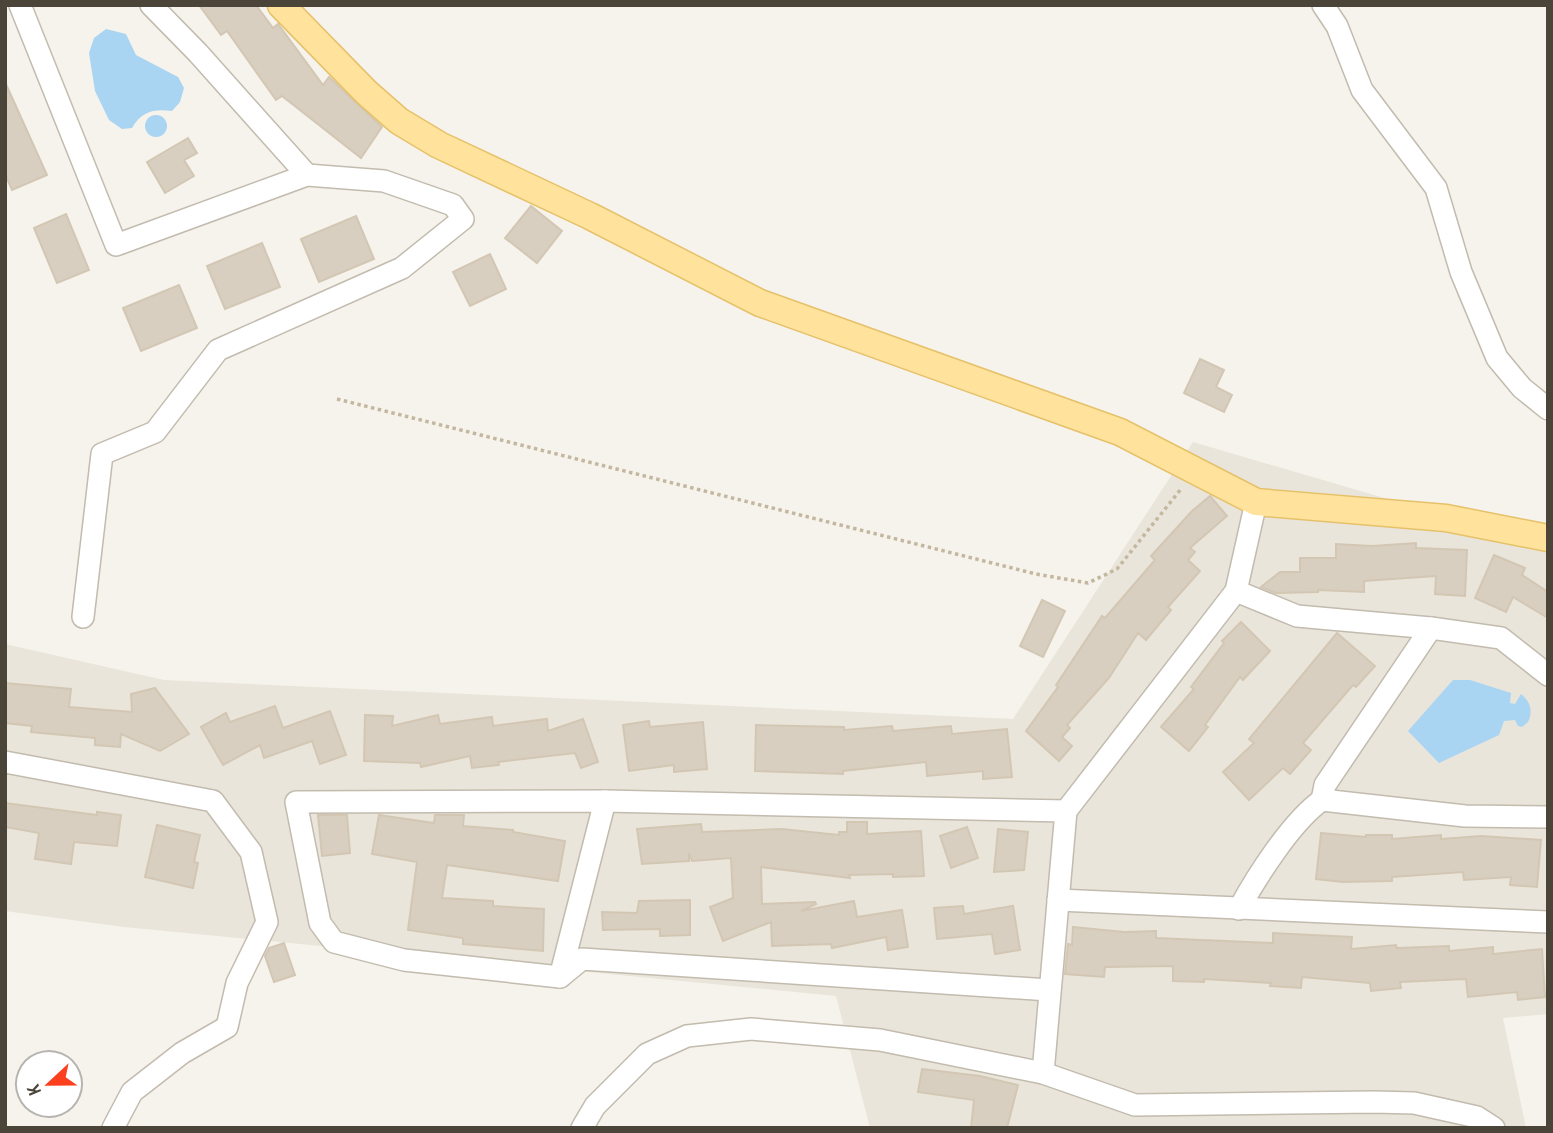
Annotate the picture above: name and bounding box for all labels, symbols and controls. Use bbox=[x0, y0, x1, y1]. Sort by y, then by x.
north arrow bbox=[14, 1049, 84, 1119]
text: K bbox=[22, 1081, 47, 1098]

